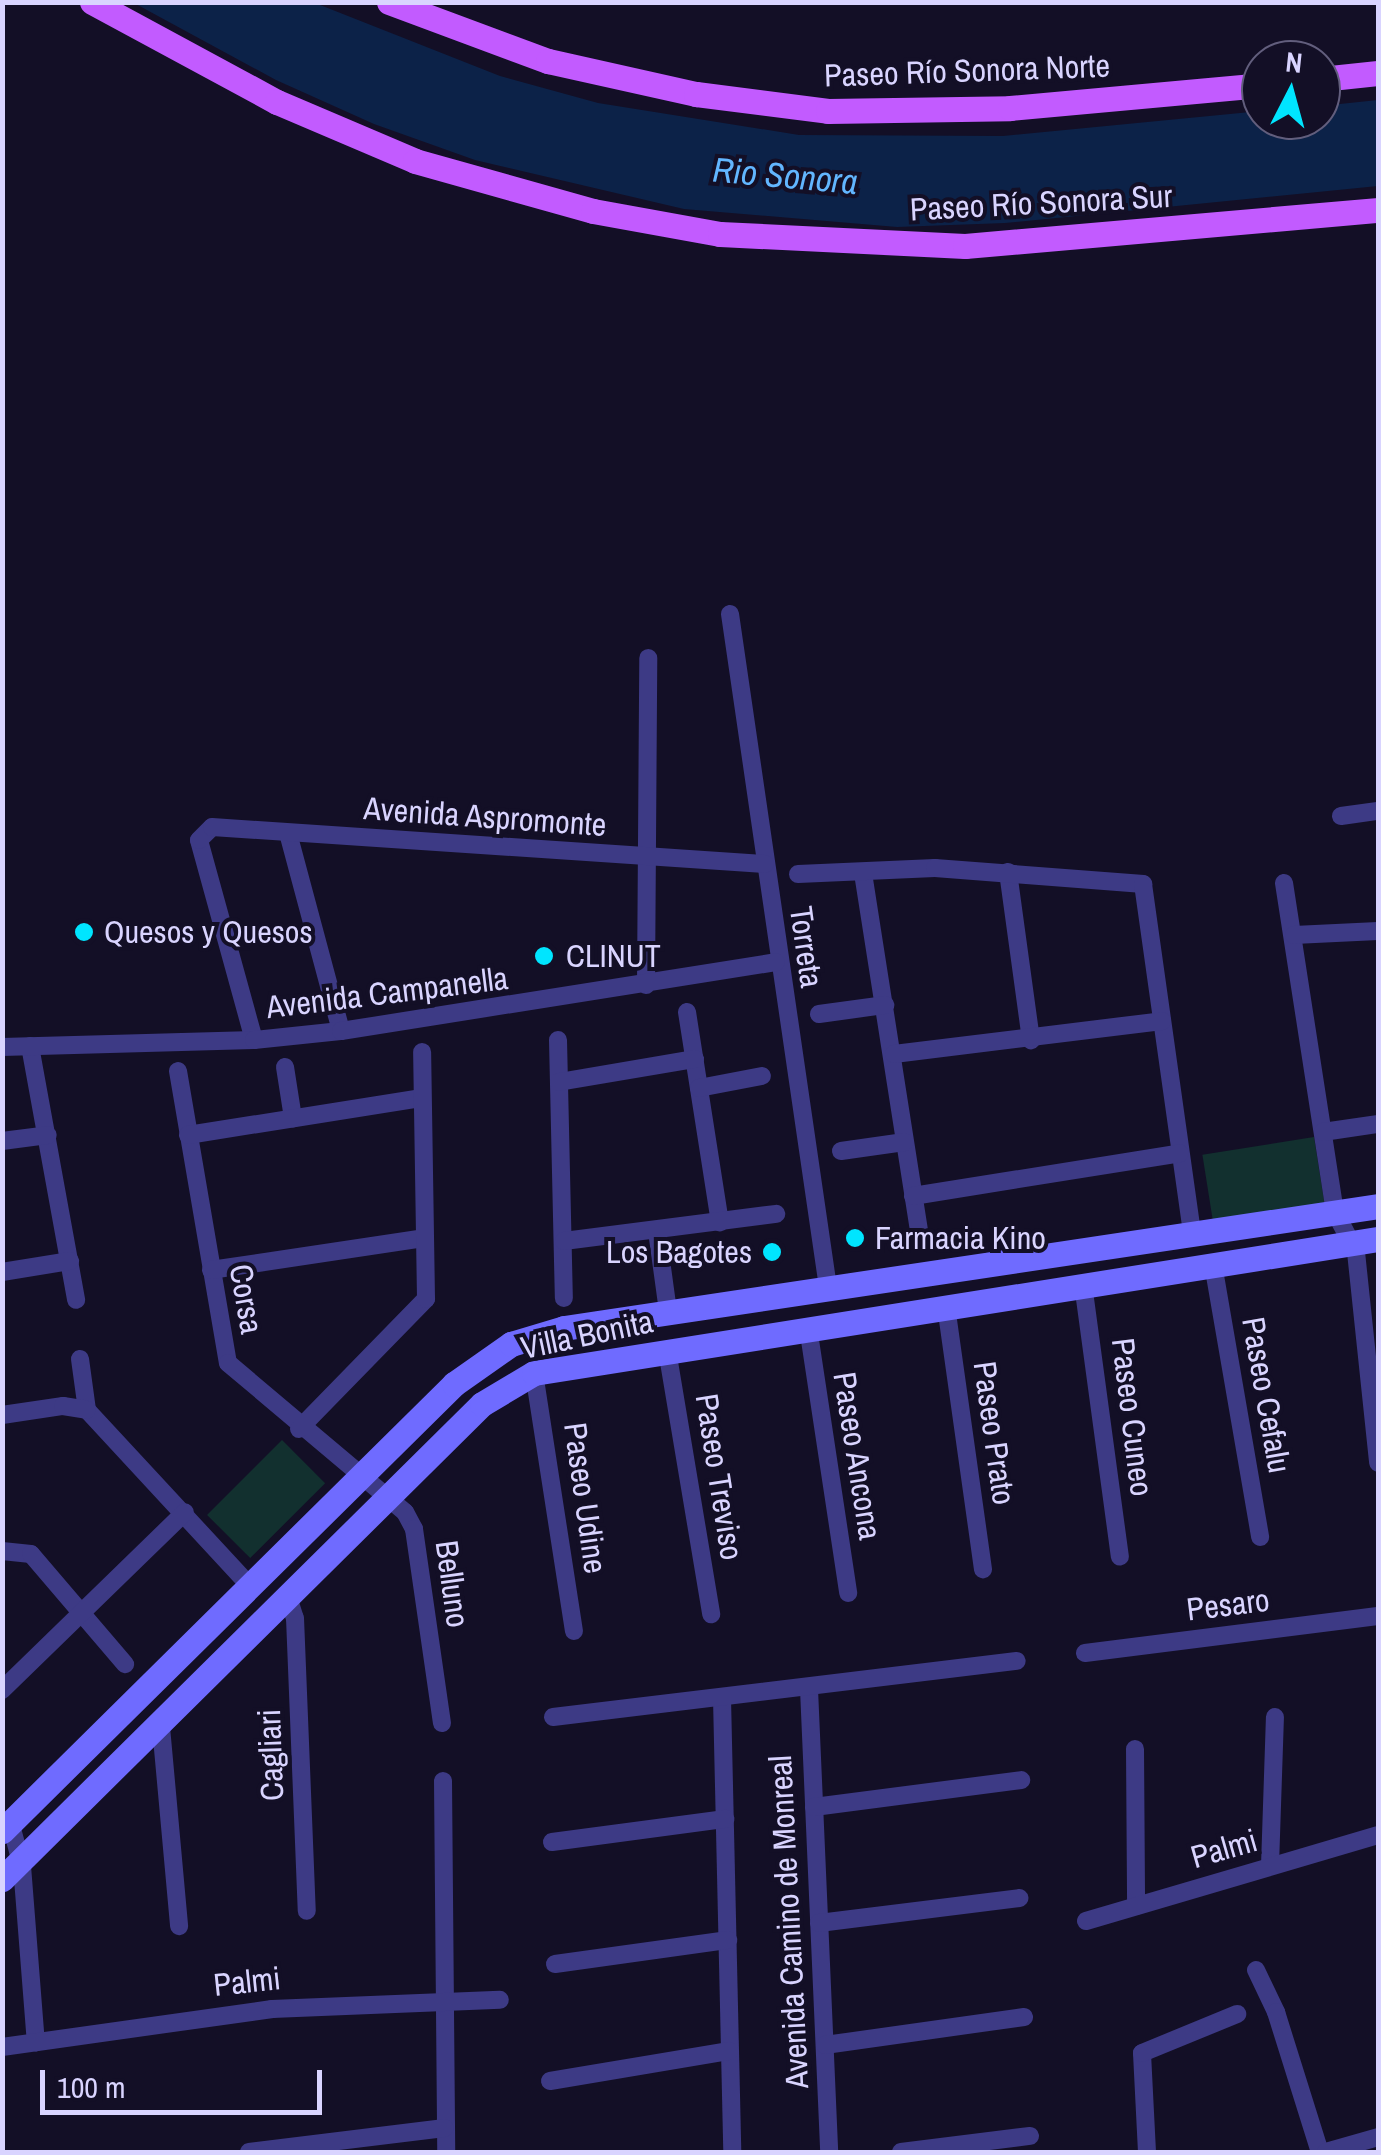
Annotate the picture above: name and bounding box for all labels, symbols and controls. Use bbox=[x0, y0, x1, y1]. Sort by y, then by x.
north arrow bbox=[1241, 40, 1341, 140]
text: N bbox=[1284, 42, 1304, 82]
street label: Paseo Río Sonora Norte bbox=[823, 47, 1111, 95]
water label: Rio Sonora bbox=[711, 149, 859, 203]
street label: Paseo Río Sonora Sur bbox=[909, 177, 1173, 229]
street label: Avenida Aspromonte bbox=[362, 789, 608, 845]
street label: Torreta bbox=[781, 904, 831, 990]
place label: Quesos y Quesos bbox=[104, 913, 313, 951]
marker: Quesos y Quesos bbox=[73, 921, 95, 943]
place label: CLINUT bbox=[566, 937, 661, 975]
marker: CLINUT bbox=[531, 943, 557, 969]
street label: Avenida Campanella bbox=[264, 959, 510, 1027]
place label: Farmacia Kino bbox=[875, 1219, 1046, 1257]
marker: Farmacia Kino bbox=[844, 1227, 866, 1249]
place label: Los Bagotes bbox=[606, 1233, 752, 1271]
marker: Los Bagotes bbox=[761, 1241, 783, 1263]
street label: Corsa bbox=[221, 1261, 271, 1337]
street label: Villa Bonita bbox=[518, 1302, 656, 1368]
street label: Paseo Cefalu bbox=[1233, 1314, 1299, 1476]
street label: Paseo Cuneo bbox=[1103, 1336, 1161, 1498]
street label: Paseo Prato bbox=[965, 1359, 1023, 1507]
street label: Paseo Ancona bbox=[825, 1369, 889, 1543]
street label: Paseo Treviso bbox=[687, 1391, 751, 1563]
street label: Paseo Udine bbox=[555, 1420, 615, 1576]
street label: Belluno bbox=[427, 1538, 477, 1630]
street label: Pesaro bbox=[1184, 1581, 1272, 1629]
street label: Cagliari bbox=[250, 1708, 292, 1802]
street label: Avenida Camino de Monreal bbox=[761, 1754, 817, 2090]
street label: Palmi bbox=[1186, 1821, 1262, 1877]
street label: Palmi bbox=[212, 1959, 282, 2005]
scale bar bbox=[45, 2050, 328, 2112]
text: 100 m bbox=[57, 2067, 125, 2107]

